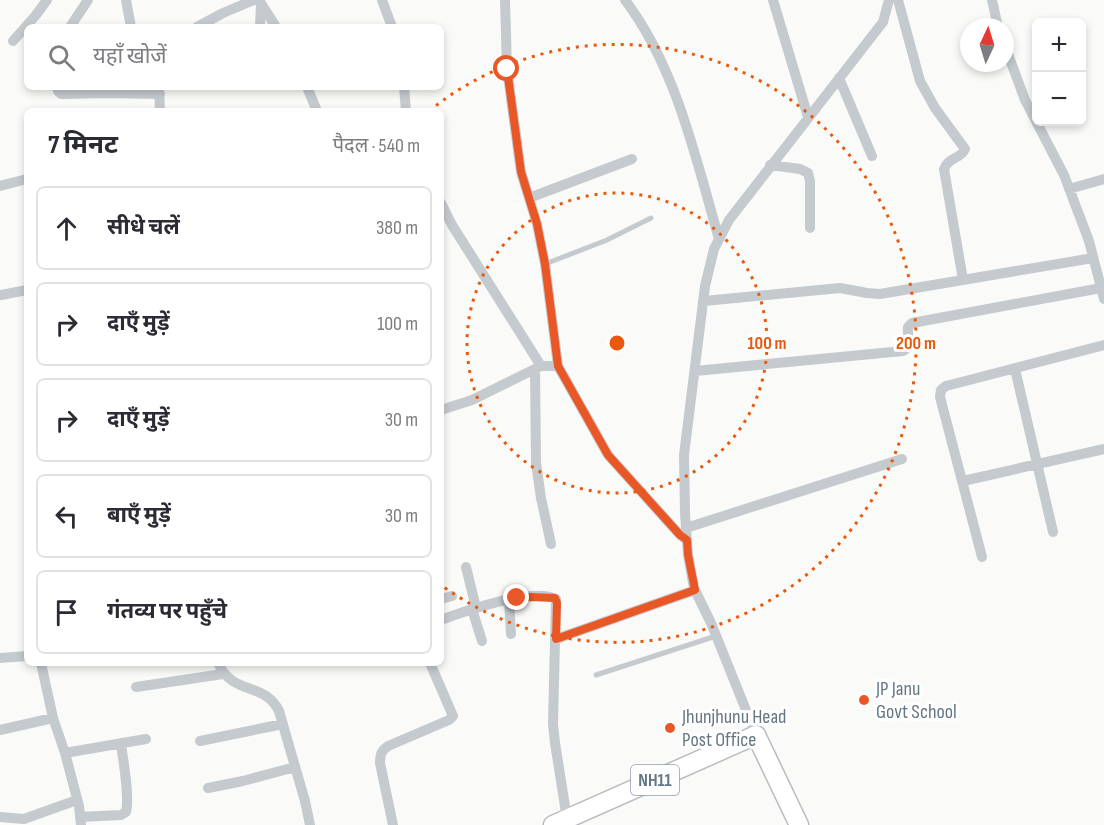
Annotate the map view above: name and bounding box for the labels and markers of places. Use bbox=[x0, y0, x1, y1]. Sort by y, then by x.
centre of rings bbox=[607, 333, 627, 353]
place label: JP Janu Govt School bbox=[875, 677, 957, 724]
marker: JP Janu Govt School bbox=[857, 693, 871, 707]
place label: Jhunjhunu Head Post Office bbox=[681, 705, 786, 752]
marker: Jhunjhunu Head Post Office bbox=[663, 721, 677, 735]

